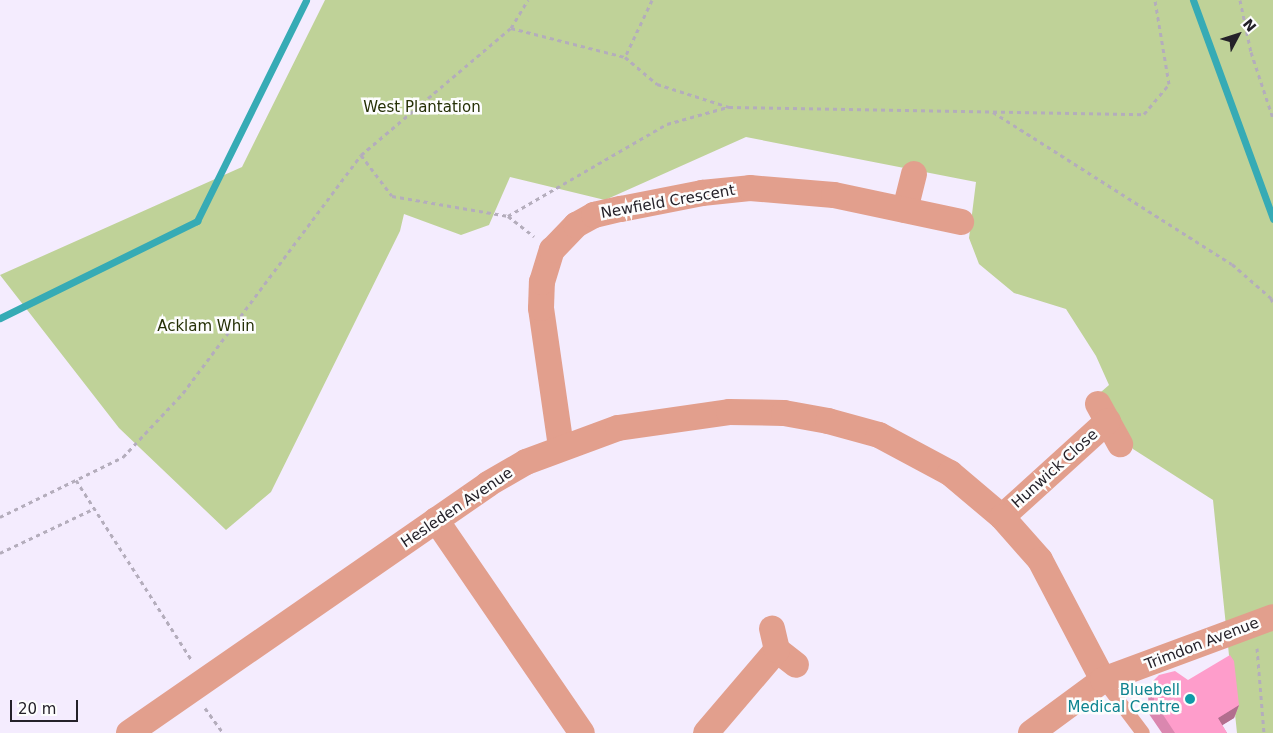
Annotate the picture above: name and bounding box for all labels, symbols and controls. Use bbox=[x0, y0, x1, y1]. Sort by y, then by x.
north arrow bbox=[1213, 10, 1263, 60]
text: N bbox=[1240, 16, 1259, 35]
park label: West Plantation bbox=[363, 99, 481, 117]
street label: Newfield Crescent bbox=[599, 181, 737, 223]
park label: Acklam Whin bbox=[157, 318, 255, 336]
street label: Hunwick Close bbox=[1008, 426, 1102, 512]
street label: Hesleden Avenue bbox=[398, 464, 516, 552]
street label: Trimdon Avenue bbox=[1142, 614, 1262, 674]
place label: Bluebell Medical Centre bbox=[1068, 681, 1180, 716]
scale bar bbox=[12, 690, 80, 722]
marker: Bluebell Medical Centre bbox=[1184, 693, 1196, 705]
text: 20 m bbox=[18, 700, 56, 718]

